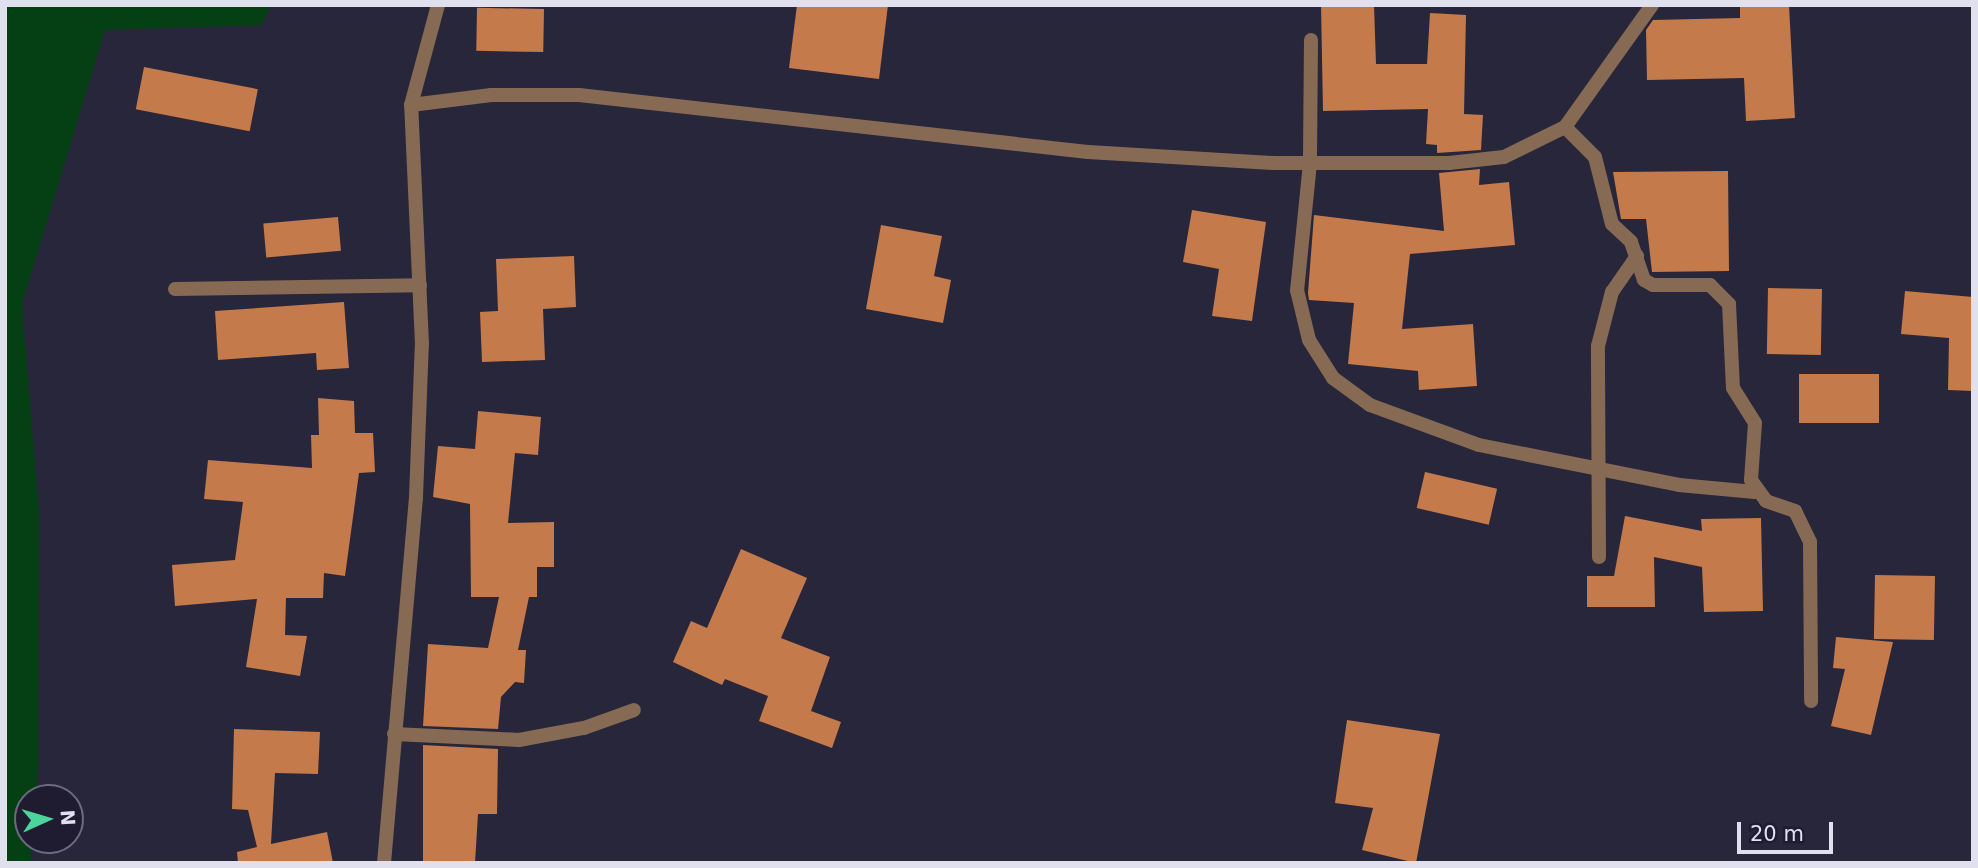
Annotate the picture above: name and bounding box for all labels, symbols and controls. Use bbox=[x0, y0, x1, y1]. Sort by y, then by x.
north arrow bbox=[14, 784, 84, 854]
scale bar bbox=[1740, 808, 1836, 852]
text: N bbox=[56, 809, 79, 826]
text: 20 m bbox=[1750, 822, 1804, 846]

